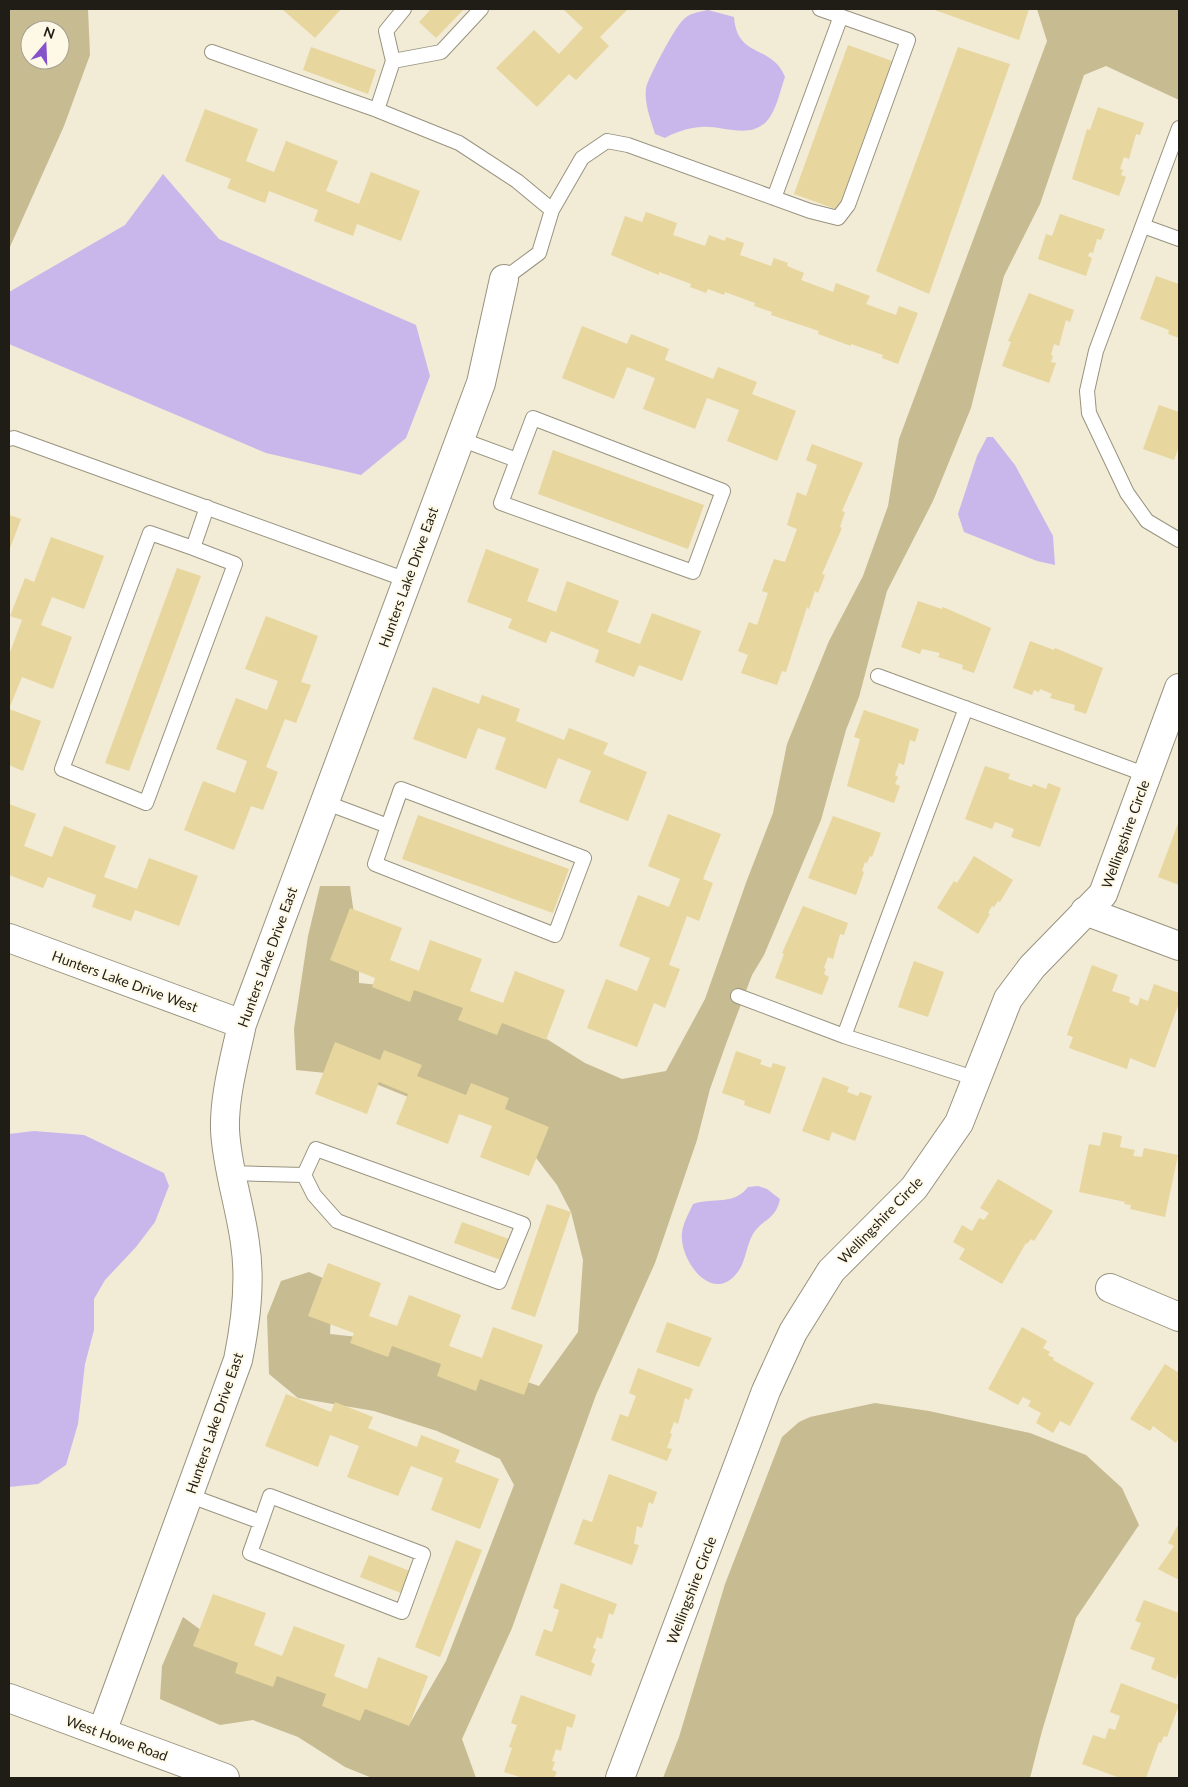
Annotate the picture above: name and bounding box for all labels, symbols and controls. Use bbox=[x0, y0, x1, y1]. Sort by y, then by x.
north arrow bbox=[20, 20, 70, 70]
text: N bbox=[42, 22, 57, 42]
street label: Hunters Lake Drive East bbox=[375, 505, 441, 649]
street label: Wellingshire Circle bbox=[1098, 777, 1152, 891]
street label: Hunters Lake Drive East bbox=[234, 885, 300, 1029]
street label: Hunters Lake Drive West bbox=[50, 947, 200, 1015]
street label: Wellingshire Circle bbox=[834, 1173, 926, 1267]
street label: Hunters Lake Drive East bbox=[182, 1350, 246, 1496]
street label: Wellingshire Circle bbox=[663, 1534, 719, 1646]
street label: West Howe Road bbox=[64, 1712, 170, 1764]

